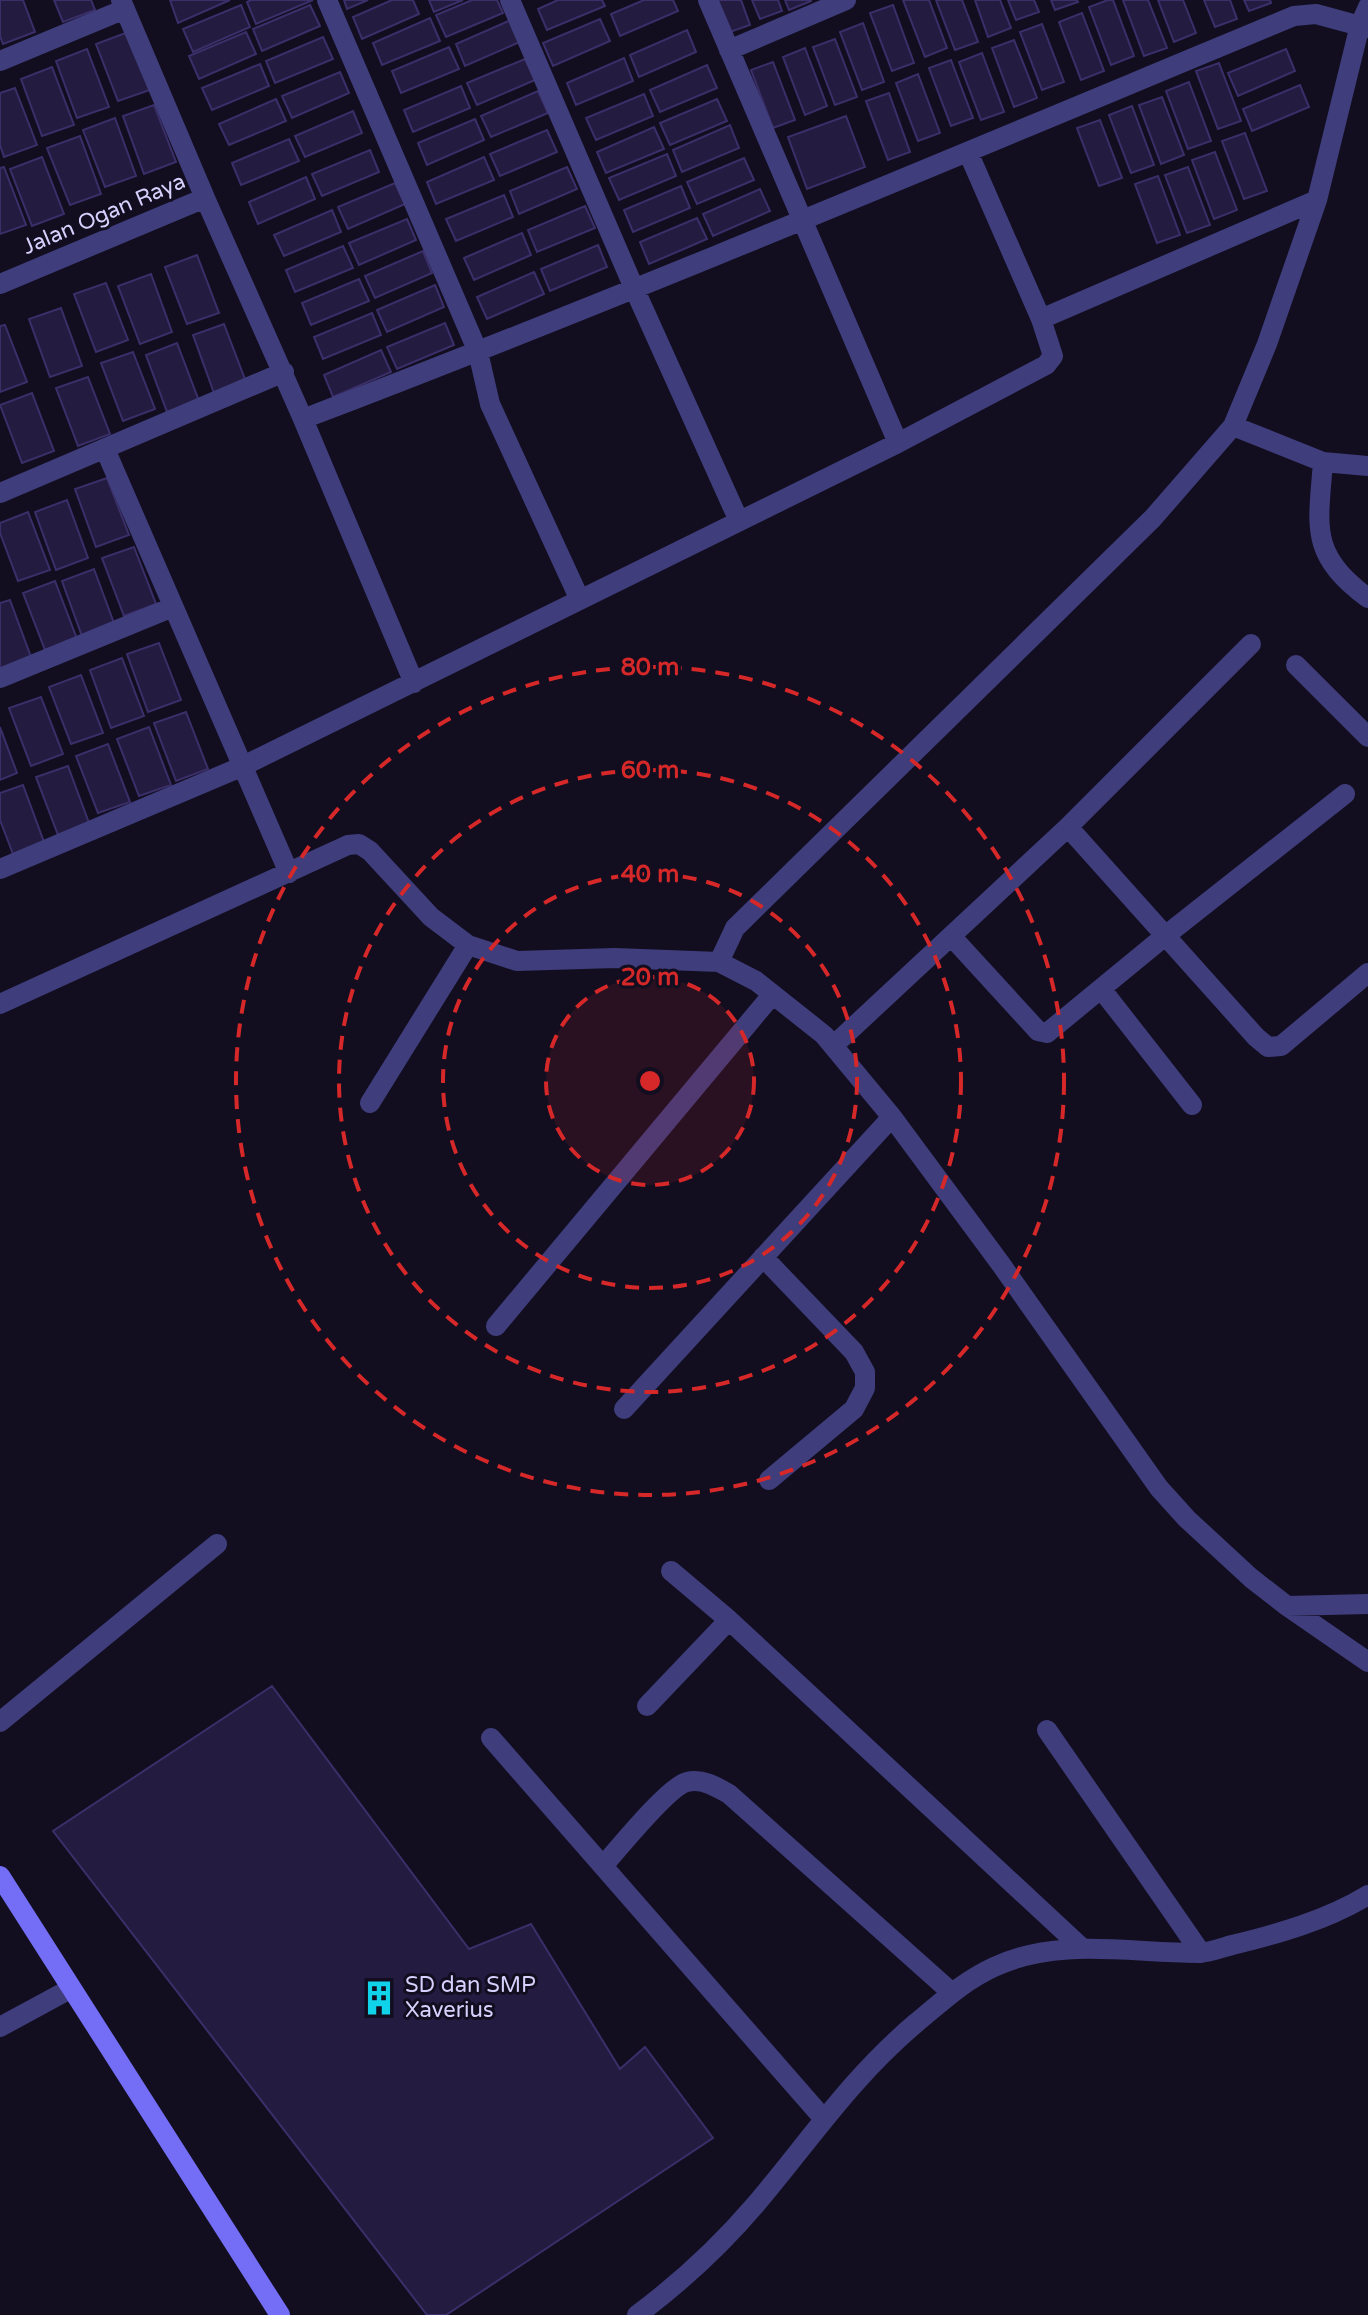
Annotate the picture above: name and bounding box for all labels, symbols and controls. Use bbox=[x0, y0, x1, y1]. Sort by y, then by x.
street label: Jalan Ogan Raya bbox=[19, 168, 189, 260]
text: 80 m bbox=[621, 653, 679, 682]
text: 60 m bbox=[621, 756, 679, 785]
text: 40 m bbox=[621, 860, 679, 889]
text: 20 m bbox=[621, 963, 679, 992]
centre of rings bbox=[636, 1067, 664, 1095]
place label: SD dan SMP Xaverius bbox=[405, 1972, 536, 2023]
building icon: SD dan SMP Xaverius bbox=[360, 1979, 398, 2017]

